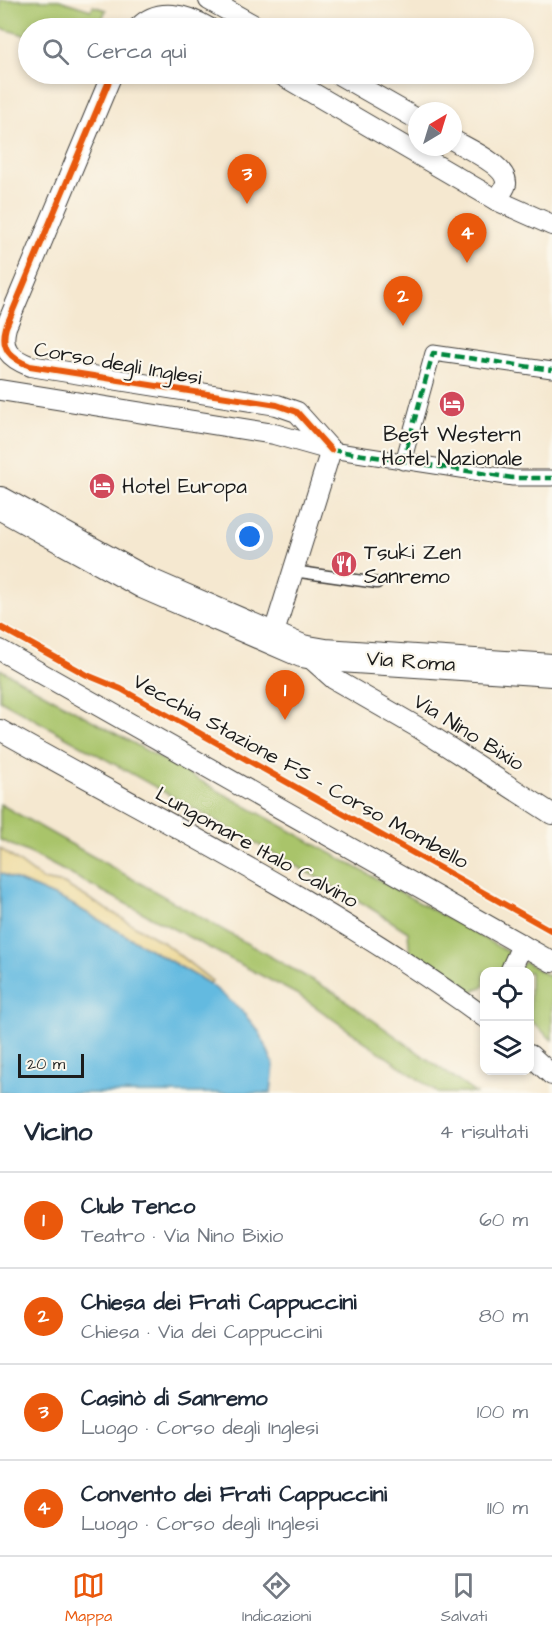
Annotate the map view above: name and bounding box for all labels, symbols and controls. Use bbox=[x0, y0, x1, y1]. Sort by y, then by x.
search box bbox=[18, 18, 534, 84]
icon: search bbox=[39, 35, 72, 68]
text: Cerca qui bbox=[87, 36, 186, 67]
north arrow bbox=[408, 102, 462, 156]
pin: 3 bbox=[228, 154, 266, 204]
pin: 4 bbox=[448, 214, 486, 263]
pin: 2 bbox=[384, 276, 422, 326]
street label: Corso degli Inglesi bbox=[31, 334, 204, 394]
hotel icon: Best Western Hotel Nazionale bbox=[437, 389, 467, 419]
place label: Best Western Hotel Nazionale bbox=[381, 420, 523, 473]
hotel icon: Hotel Europa bbox=[87, 471, 117, 501]
place label: Hotel Europa bbox=[122, 472, 247, 502]
your location bbox=[235, 522, 264, 551]
place label: Tsuki Zen Sanremo bbox=[364, 538, 461, 591]
restaurant icon: Tsuki Zen Sanremo bbox=[329, 549, 359, 579]
street label: Via Roma bbox=[365, 644, 457, 679]
street label: Vecchia Stazione FS - Corso Mombello bbox=[128, 667, 474, 876]
pin: 1 bbox=[266, 670, 304, 720]
street label: Via Nino Bixio bbox=[408, 687, 530, 778]
street label: Lungomare Italo Calvino bbox=[149, 780, 364, 917]
map controls bbox=[480, 967, 534, 1075]
button: locate bbox=[480, 967, 534, 1021]
button: layers bbox=[480, 1021, 534, 1075]
scale bar bbox=[18, 1051, 84, 1078]
text: 20 m bbox=[27, 1053, 65, 1075]
text: Vicino bbox=[24, 1114, 92, 1150]
text: 4 risultati bbox=[440, 1118, 528, 1146]
text: Club Tenco bbox=[81, 1191, 195, 1222]
text: 1 bbox=[42, 1206, 45, 1234]
text: 60 m bbox=[479, 1206, 528, 1234]
text: Teatro · Via Nino Bixio bbox=[81, 1222, 283, 1250]
text: Chiesa dei Frati Cappuccini bbox=[81, 1287, 357, 1318]
text: 2 bbox=[38, 1302, 49, 1330]
text: 80 m bbox=[479, 1302, 528, 1330]
text: Chiesa · Via dei Cappuccini bbox=[81, 1318, 322, 1346]
text: Casinò di Sanremo bbox=[81, 1383, 268, 1414]
text: 3 bbox=[38, 1398, 49, 1426]
text: 100 m bbox=[477, 1398, 528, 1426]
text: Luogo · Corso degli Inglesi bbox=[81, 1414, 318, 1442]
text: Convento dei Frati Cappuccini bbox=[81, 1479, 387, 1510]
text: 4 bbox=[37, 1494, 50, 1522]
text: 110 m bbox=[487, 1494, 528, 1522]
text: Luogo · Corso degli Inglesi bbox=[81, 1510, 318, 1538]
tab: Mappa bbox=[65, 1569, 112, 1627]
tab: Indicazioni bbox=[242, 1569, 311, 1627]
tab: Salvati bbox=[441, 1569, 487, 1627]

